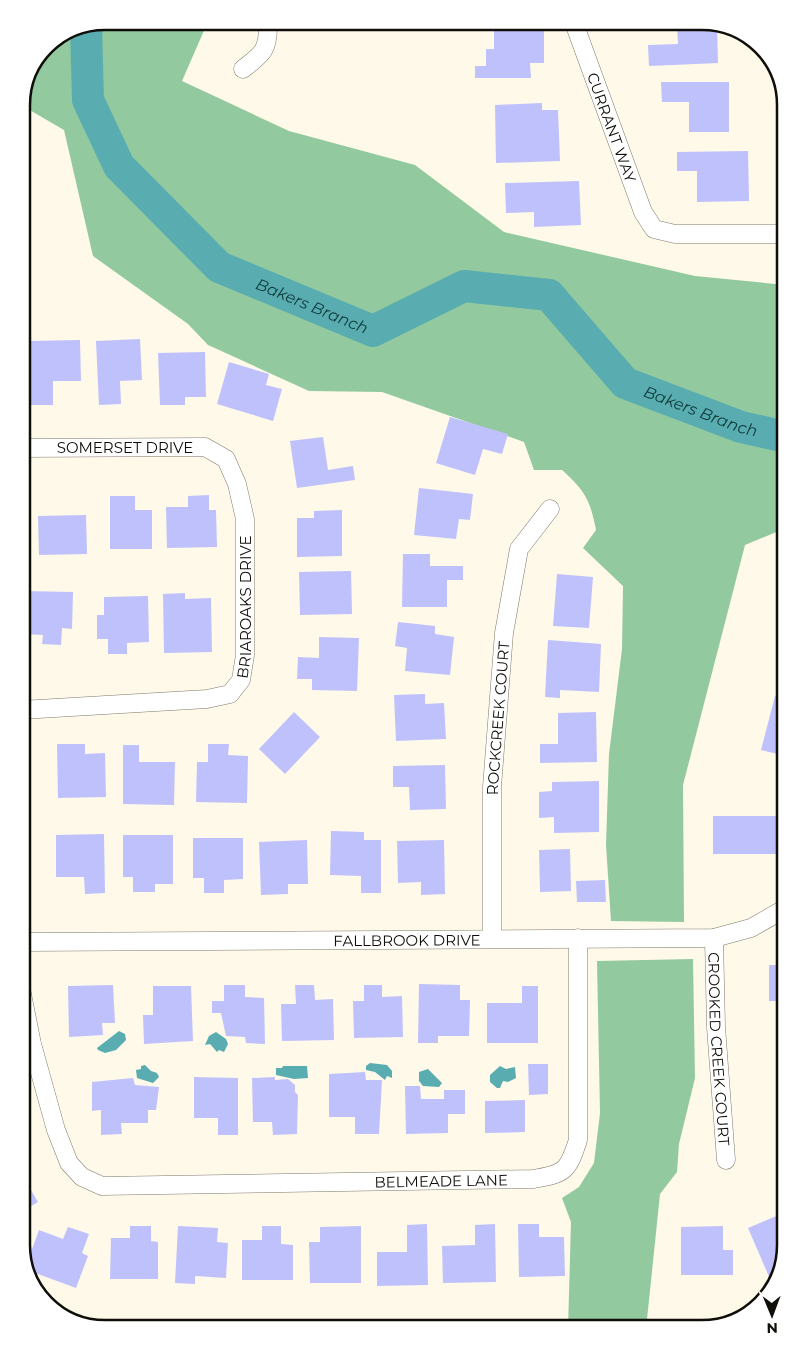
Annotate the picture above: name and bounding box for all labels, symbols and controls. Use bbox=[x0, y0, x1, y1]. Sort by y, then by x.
street label: CURRANT WAY bbox=[583, 70, 641, 185]
water label: Bakers Branch bbox=[253, 274, 371, 338]
water label: Bakers Branch bbox=[641, 382, 759, 440]
street label: SOMERSET DRIVE bbox=[57, 438, 193, 457]
street label: BRIAROAKS DRIVE bbox=[232, 535, 255, 680]
street label: ROCKCREEK COURT bbox=[483, 640, 513, 795]
street label: FALLBROOK DRIVE bbox=[333, 930, 481, 950]
street label: CROOKED CREEK COURT bbox=[705, 952, 734, 1147]
street label: BELMEADE LANE bbox=[374, 1170, 508, 1191]
north arrow bbox=[747, 1290, 797, 1340]
text: N bbox=[766, 1319, 778, 1337]

